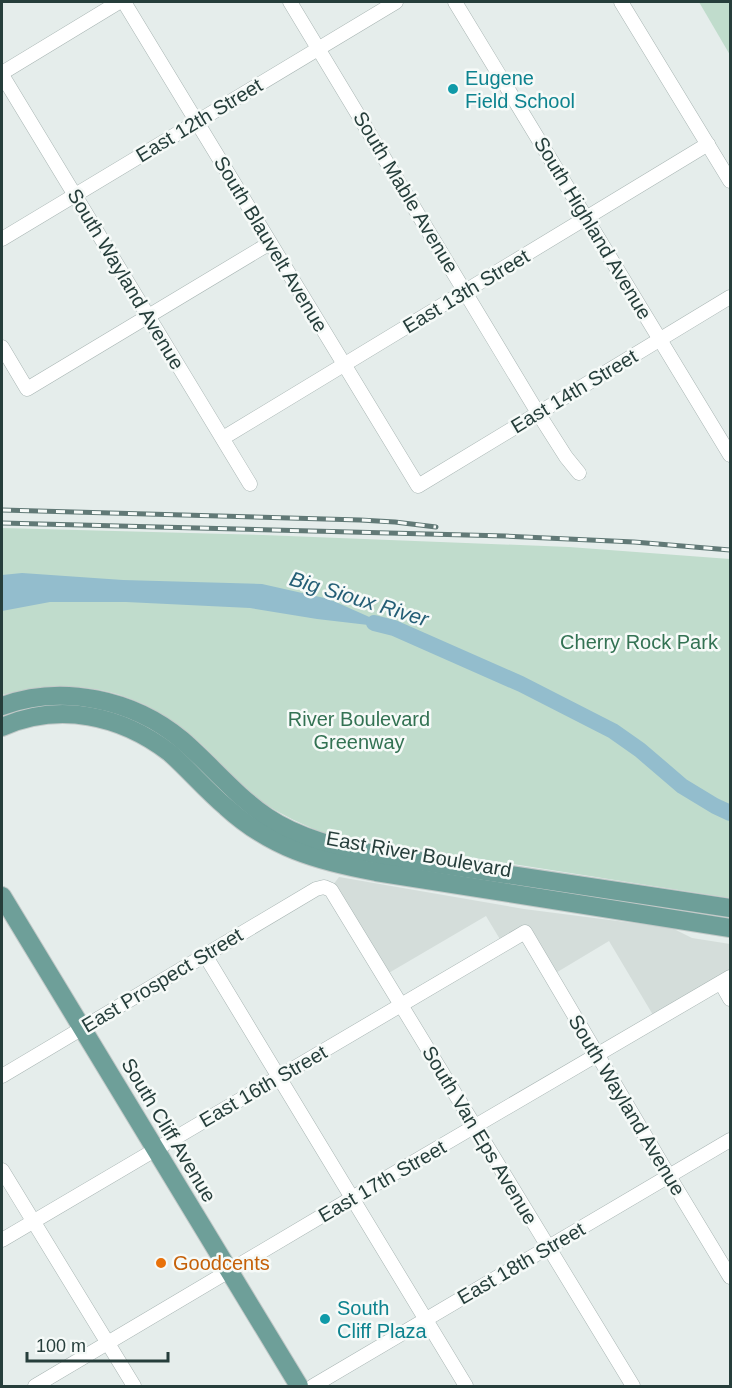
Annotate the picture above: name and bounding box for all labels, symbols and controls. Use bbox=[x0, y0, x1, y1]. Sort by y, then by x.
place label: Eugene Field School bbox=[465, 67, 575, 112]
street label: East 12th Street bbox=[132, 73, 267, 166]
marker: Eugene Field School bbox=[446, 82, 460, 96]
street label: South Mable Avenue bbox=[349, 107, 463, 277]
street label: South Highland Avenue bbox=[530, 133, 656, 323]
street label: South Blauvelt Avenue bbox=[210, 152, 332, 336]
street label: South Wayland Avenue bbox=[63, 185, 189, 373]
street label: East 13th Street bbox=[399, 244, 534, 337]
street label: East 14th Street bbox=[507, 344, 642, 437]
water label: Big Sioux River bbox=[287, 567, 432, 631]
park label: Cherry Rock Park bbox=[560, 631, 719, 653]
park label: River Boulevard Greenway bbox=[288, 708, 430, 753]
street label: East River Boulevard bbox=[325, 827, 513, 881]
street label: East Prospect Street bbox=[78, 923, 247, 1037]
street label: South Wayland Avenue bbox=[564, 1011, 690, 1199]
street label: East 16th Street bbox=[195, 1040, 331, 1131]
street label: South Van Eps Avenue bbox=[418, 1042, 542, 1228]
street label: South Cliff Avenue bbox=[117, 1054, 221, 1206]
street label: East 17th Street bbox=[314, 1135, 450, 1226]
street label: East 18th Street bbox=[453, 1217, 589, 1308]
place label: Goodcents bbox=[173, 1252, 270, 1274]
marker: Goodcents bbox=[154, 1256, 168, 1270]
place label: South Cliff Plaza bbox=[337, 1297, 428, 1342]
marker: South Cliff Plaza bbox=[318, 1312, 332, 1326]
scale bar bbox=[27, 1325, 168, 1363]
text: 100 m bbox=[36, 1336, 86, 1356]

